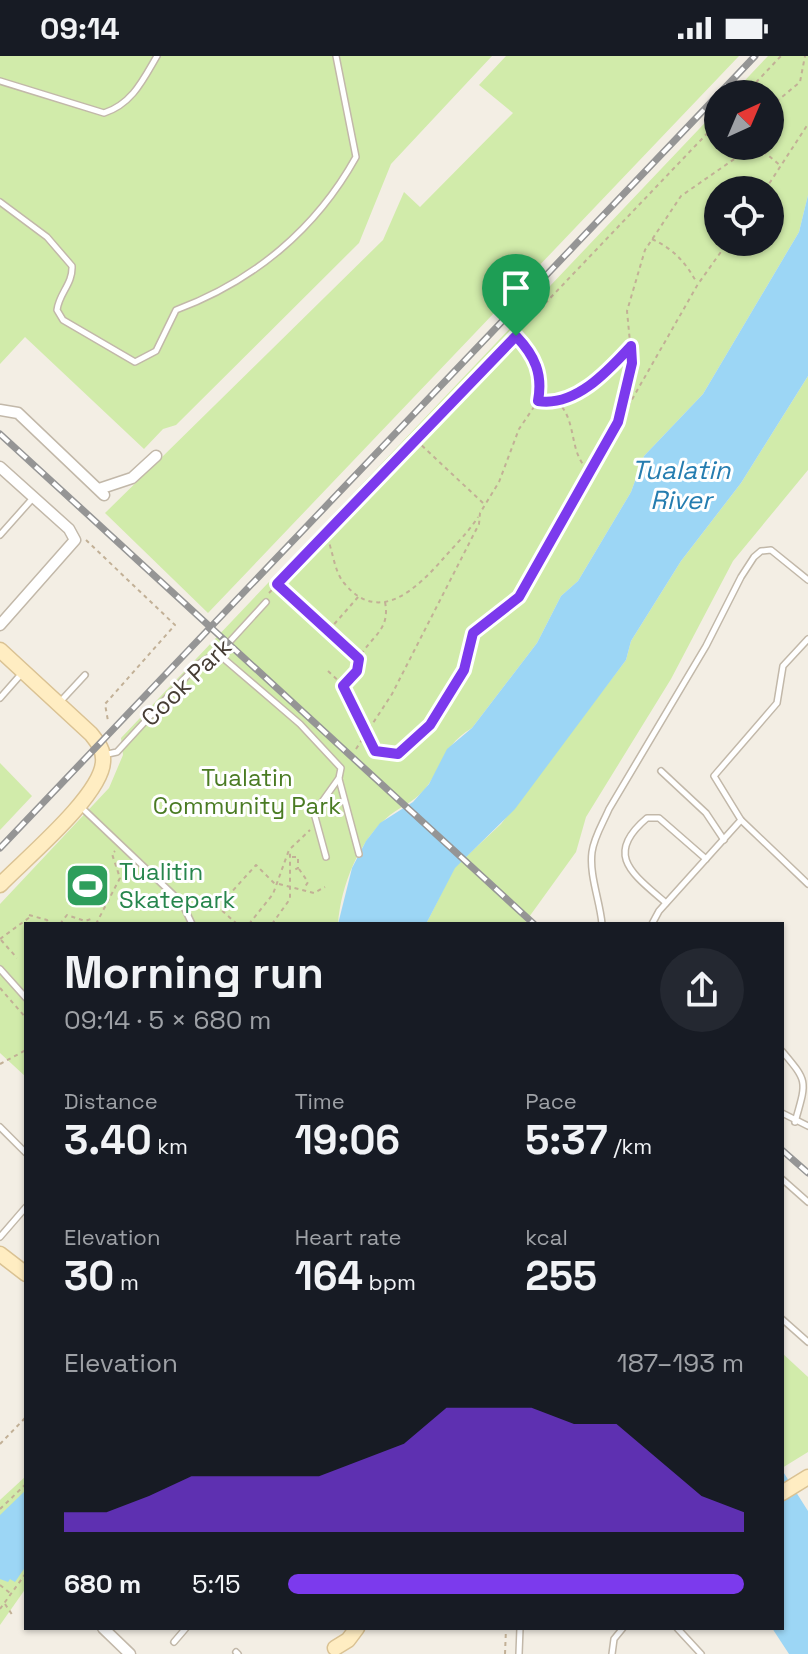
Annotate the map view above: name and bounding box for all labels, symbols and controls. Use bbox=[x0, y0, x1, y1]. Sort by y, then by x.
text: 09:14 bbox=[40, 9, 120, 48]
north arrow bbox=[704, 80, 784, 160]
map controls bbox=[704, 80, 784, 256]
button: locate bbox=[704, 176, 784, 256]
pin bbox=[482, 254, 550, 336]
icon: arrive bbox=[494, 266, 538, 310]
water label: Tualatin River bbox=[632, 453, 732, 517]
street label: Cook Park bbox=[134, 631, 238, 733]
park label: Tualatin Community Park bbox=[153, 762, 341, 821]
place label: Tualitin Skatepark bbox=[119, 856, 236, 915]
sports icon: Tualitin Skatepark bbox=[64, 861, 112, 909]
text: Morning run bbox=[64, 945, 324, 1001]
button: share bbox=[660, 948, 744, 1032]
text: 09:14 · 5 × 680 m bbox=[64, 1003, 271, 1037]
text: Distance bbox=[64, 1087, 158, 1115]
text: Time bbox=[295, 1087, 345, 1115]
text: Pace bbox=[525, 1087, 577, 1115]
text: 3.40 bbox=[64, 1115, 152, 1166]
text: 19:06 bbox=[295, 1115, 400, 1166]
text: 5:37 bbox=[525, 1115, 608, 1166]
text: km bbox=[152, 1132, 188, 1160]
text: /km bbox=[608, 1132, 652, 1160]
text: Elevation bbox=[64, 1223, 160, 1251]
text: Heart rate bbox=[295, 1223, 401, 1251]
text: kcal bbox=[525, 1223, 568, 1251]
text: 30 bbox=[64, 1251, 114, 1302]
text: 164 bbox=[295, 1251, 363, 1302]
text: 255 bbox=[525, 1251, 597, 1302]
text: m bbox=[114, 1268, 139, 1296]
text: bpm bbox=[363, 1268, 416, 1296]
text: Elevation bbox=[64, 1346, 178, 1380]
text: 187–193 m bbox=[617, 1346, 744, 1380]
text: 680 m bbox=[64, 1567, 141, 1601]
text: 5:15 bbox=[192, 1567, 241, 1601]

